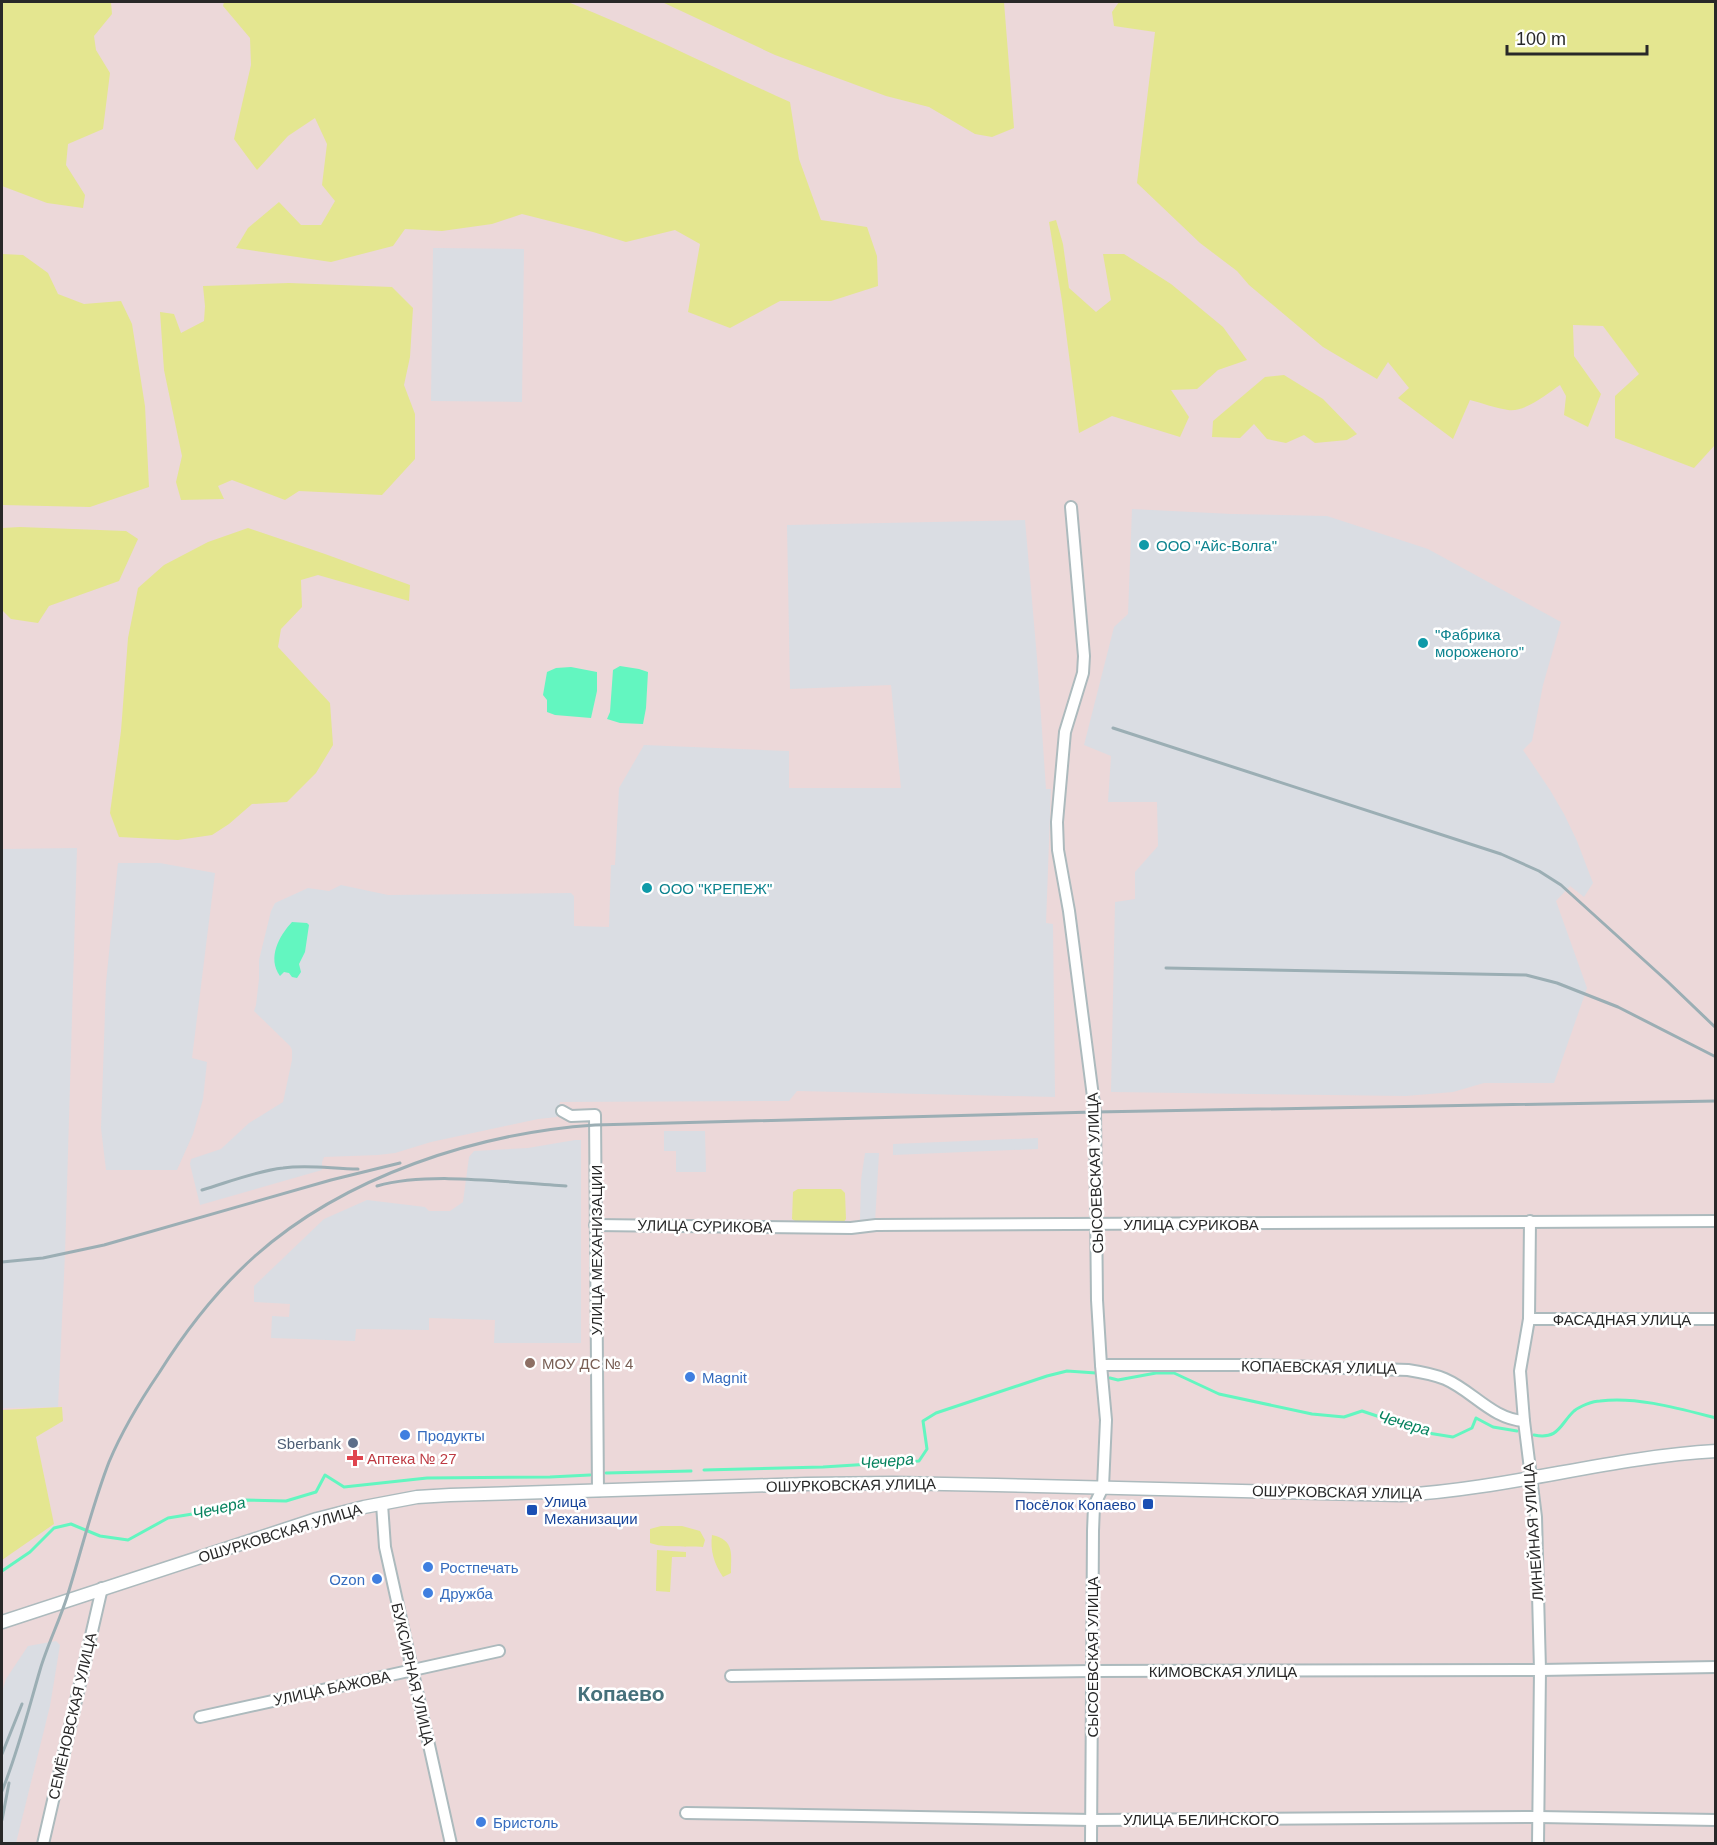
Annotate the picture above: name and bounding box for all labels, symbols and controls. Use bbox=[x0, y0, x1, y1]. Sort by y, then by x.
scale bar bbox=[1507, 18, 1646, 56]
text: 100 m bbox=[1516, 29, 1566, 49]
place label: ООО "Айс-Волга" bbox=[1156, 537, 1277, 554]
marker: ООО "Айс-Волга" bbox=[1137, 538, 1151, 552]
place label: "Фабрика мороженого" bbox=[1435, 626, 1524, 660]
marker: "Фабрика мороженого" bbox=[1416, 636, 1430, 650]
place label: ООО "КРЕПЕЖ" bbox=[659, 880, 772, 897]
marker: ООО "КРЕПЕЖ" bbox=[640, 881, 654, 895]
street label: СЫСОЕВСКАЯ УЛИЦА bbox=[1084, 1092, 1106, 1254]
street label: УЛИЦА МЕХАНИЗАЦИИ bbox=[588, 1165, 605, 1335]
street label: УЛИЦА СУРИКОВА bbox=[637, 1216, 773, 1236]
street label: УЛИЦА СУРИКОВА bbox=[1123, 1216, 1259, 1233]
street label: ФАСАДНАЯ УЛИЦА bbox=[1553, 1311, 1691, 1328]
place label: МОУ ДС № 4 bbox=[542, 1355, 633, 1372]
marker: МОУ ДС № 4 bbox=[523, 1356, 537, 1370]
street label: КОПАЕВСКАЯ УЛИЦА bbox=[1241, 1357, 1397, 1377]
place label: Magnit bbox=[702, 1369, 748, 1386]
marker: Magnit bbox=[683, 1370, 697, 1384]
water label: Чечера bbox=[1376, 1407, 1432, 1439]
place label: Продукты bbox=[417, 1427, 485, 1444]
marker: Продукты bbox=[398, 1428, 412, 1442]
place label: Sberbank bbox=[277, 1435, 341, 1452]
marker: Sberbank bbox=[346, 1436, 360, 1450]
place label: Аптека № 27 bbox=[367, 1450, 457, 1467]
water label: Чечера bbox=[859, 1450, 915, 1472]
marker: Аптека № 27 bbox=[348, 1451, 362, 1465]
street label: ЛИНЕЙНАЯ УЛИЦА bbox=[1520, 1462, 1546, 1602]
street label: ОШУРКОВСКАЯ УЛИЦА bbox=[766, 1475, 936, 1495]
street label: ОШУРКОВСКАЯ УЛИЦА bbox=[1252, 1482, 1422, 1502]
place label: Улица Механизации bbox=[544, 1493, 638, 1527]
water label: Чечера bbox=[191, 1494, 247, 1522]
place label: Посёлок Копаево bbox=[1015, 1496, 1136, 1513]
marker: Посёлок Копаево bbox=[1141, 1497, 1155, 1511]
street label: ОШУРКОВСКАЯ УЛИЦА bbox=[196, 1500, 364, 1566]
marker: Улица Механизации bbox=[525, 1503, 539, 1517]
place label: Ростпечать bbox=[440, 1559, 519, 1576]
marker: Ростпечать bbox=[421, 1560, 435, 1574]
place label: Ozon bbox=[329, 1571, 365, 1588]
marker: Ozon bbox=[370, 1572, 384, 1586]
street label: СЫСОЕВСКАЯ УЛИЦА bbox=[1084, 1576, 1101, 1738]
place label: Дружба bbox=[440, 1585, 493, 1602]
marker: Дружба bbox=[421, 1586, 435, 1600]
street label: БУКСИРНАЯ УЛИЦА bbox=[388, 1601, 438, 1747]
street label: СЕМЁНОВСКАЯ УЛИЦА bbox=[45, 1631, 99, 1801]
street label: КИМОВСКАЯ УЛИЦА bbox=[1149, 1663, 1297, 1680]
street label: УЛИЦА БАЖОВА bbox=[272, 1667, 392, 1709]
district label: Копаево bbox=[577, 1682, 665, 1705]
street label: УЛИЦА БЕЛИНСКОГО bbox=[1123, 1811, 1279, 1828]
place label: Бристоль bbox=[493, 1814, 559, 1831]
marker: Бристоль bbox=[474, 1815, 488, 1829]

